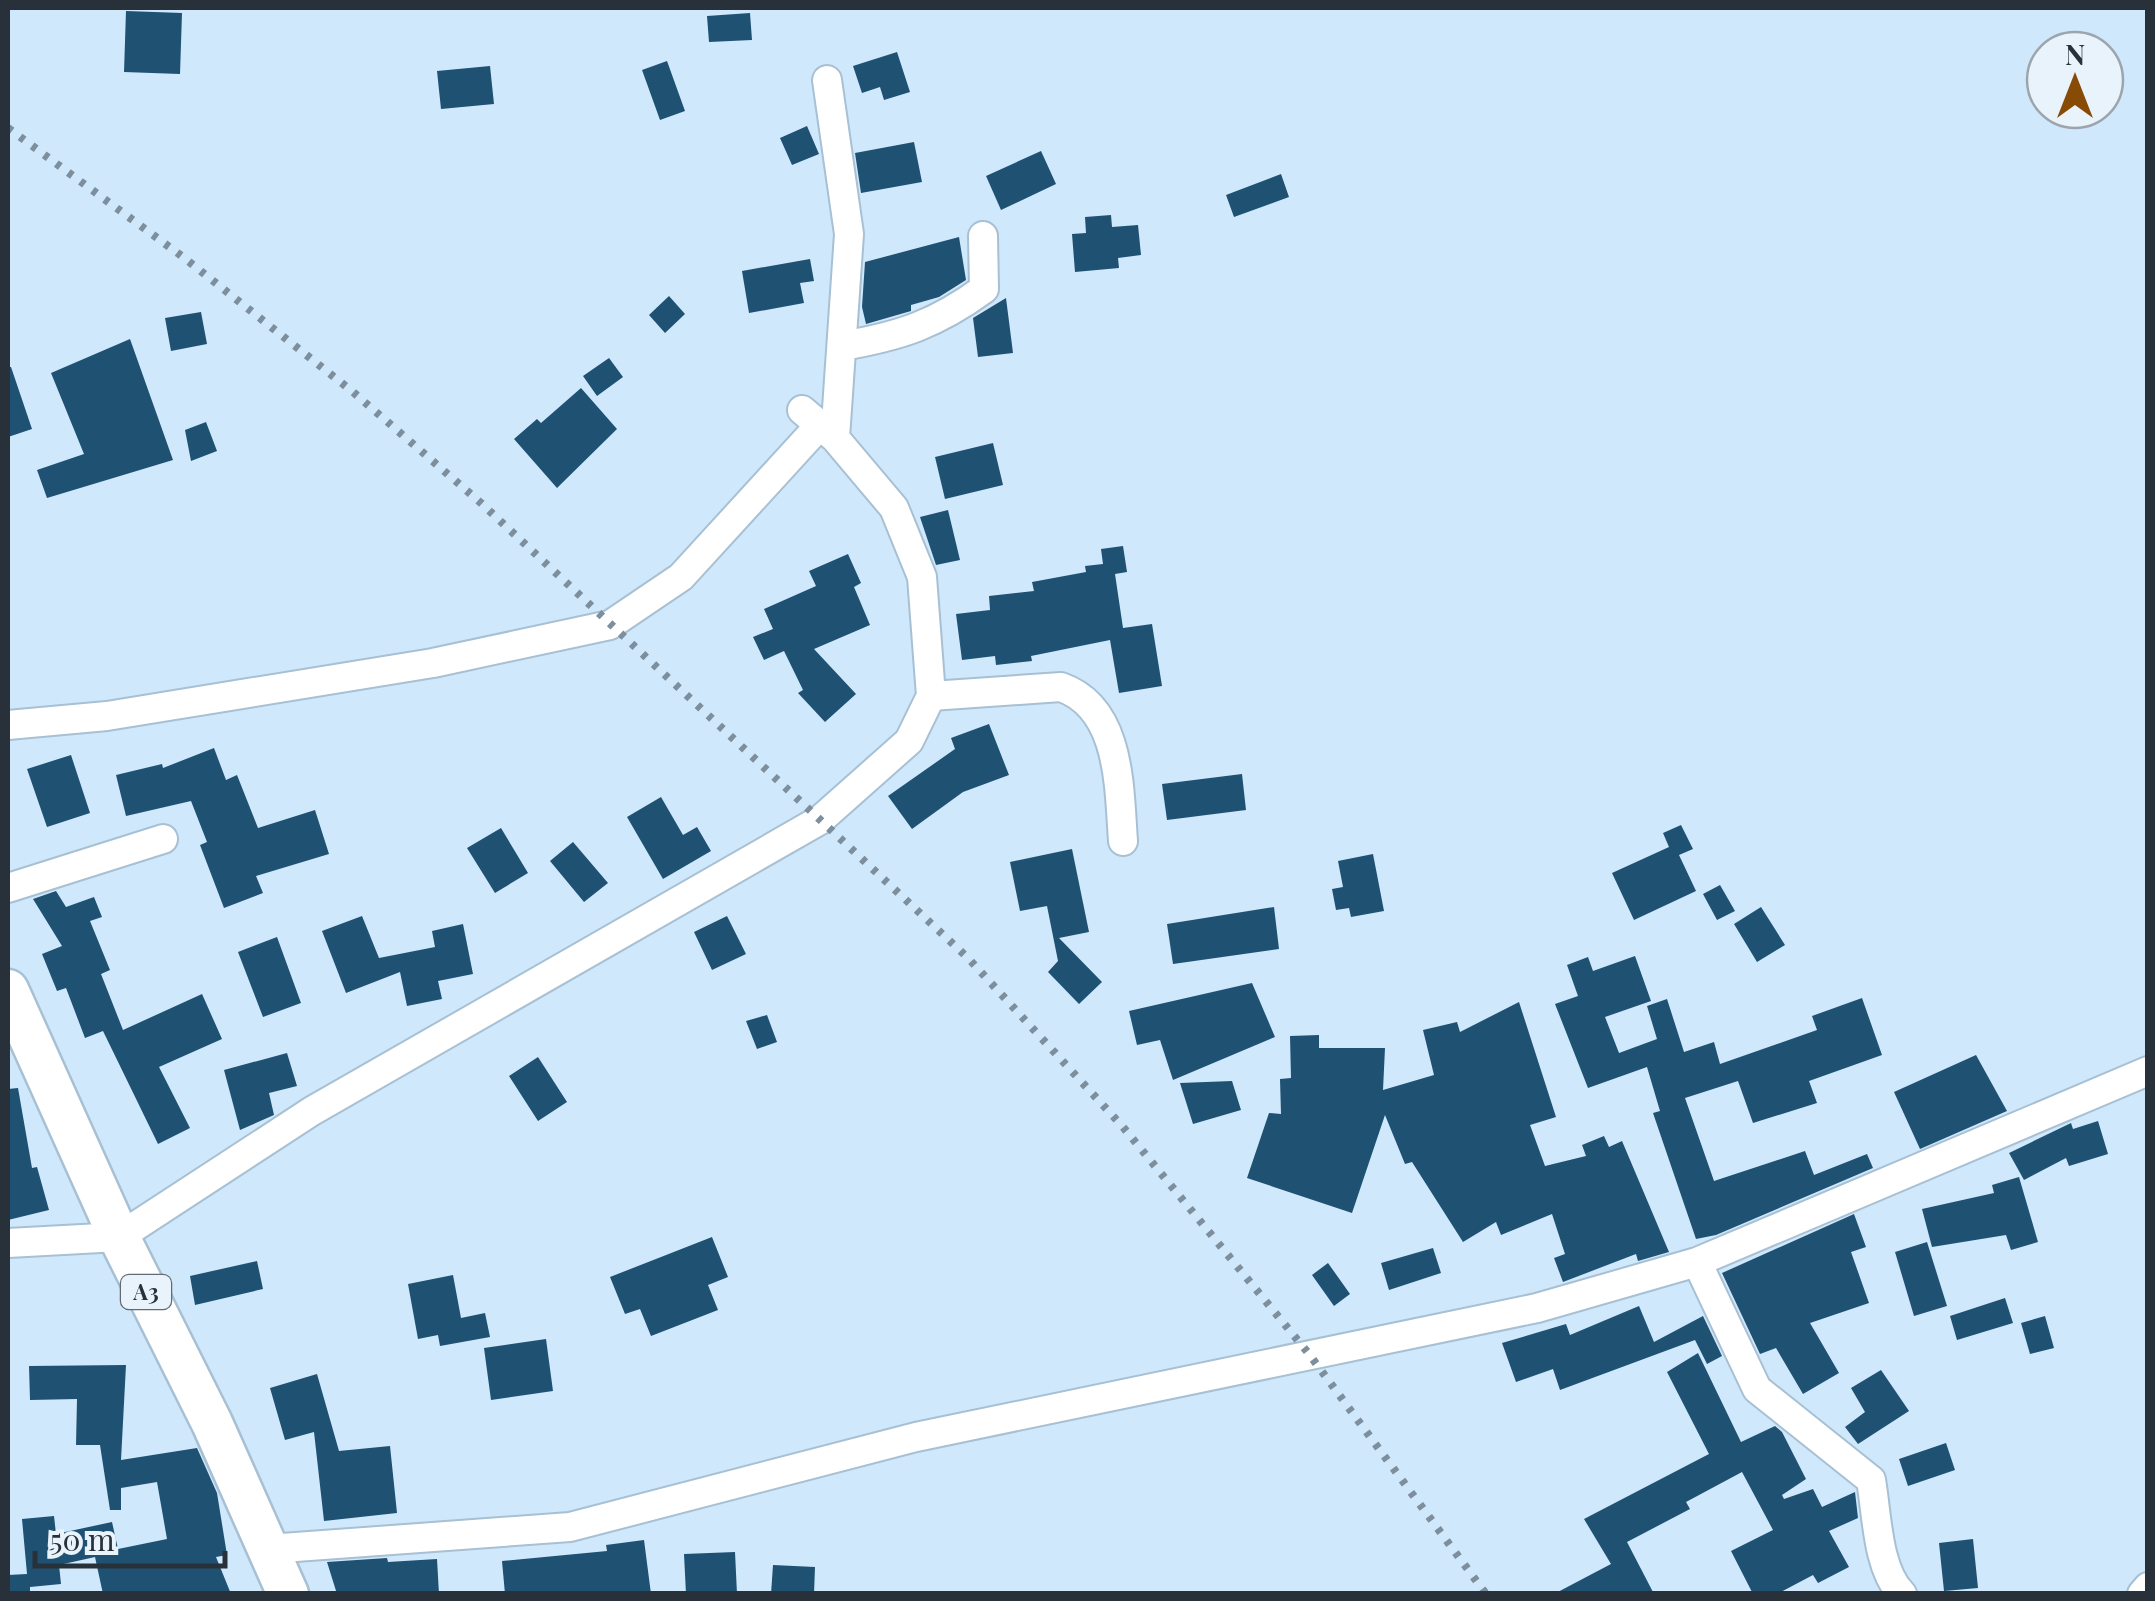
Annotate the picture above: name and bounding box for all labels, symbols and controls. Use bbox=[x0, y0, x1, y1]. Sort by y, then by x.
north arrow bbox=[2025, 30, 2125, 130]
text: N bbox=[2065, 35, 2085, 72]
road number: A3 bbox=[121, 1275, 171, 1309]
scale bar bbox=[35, 1506, 225, 1568]
text: 50 m bbox=[50, 1519, 115, 1559]

